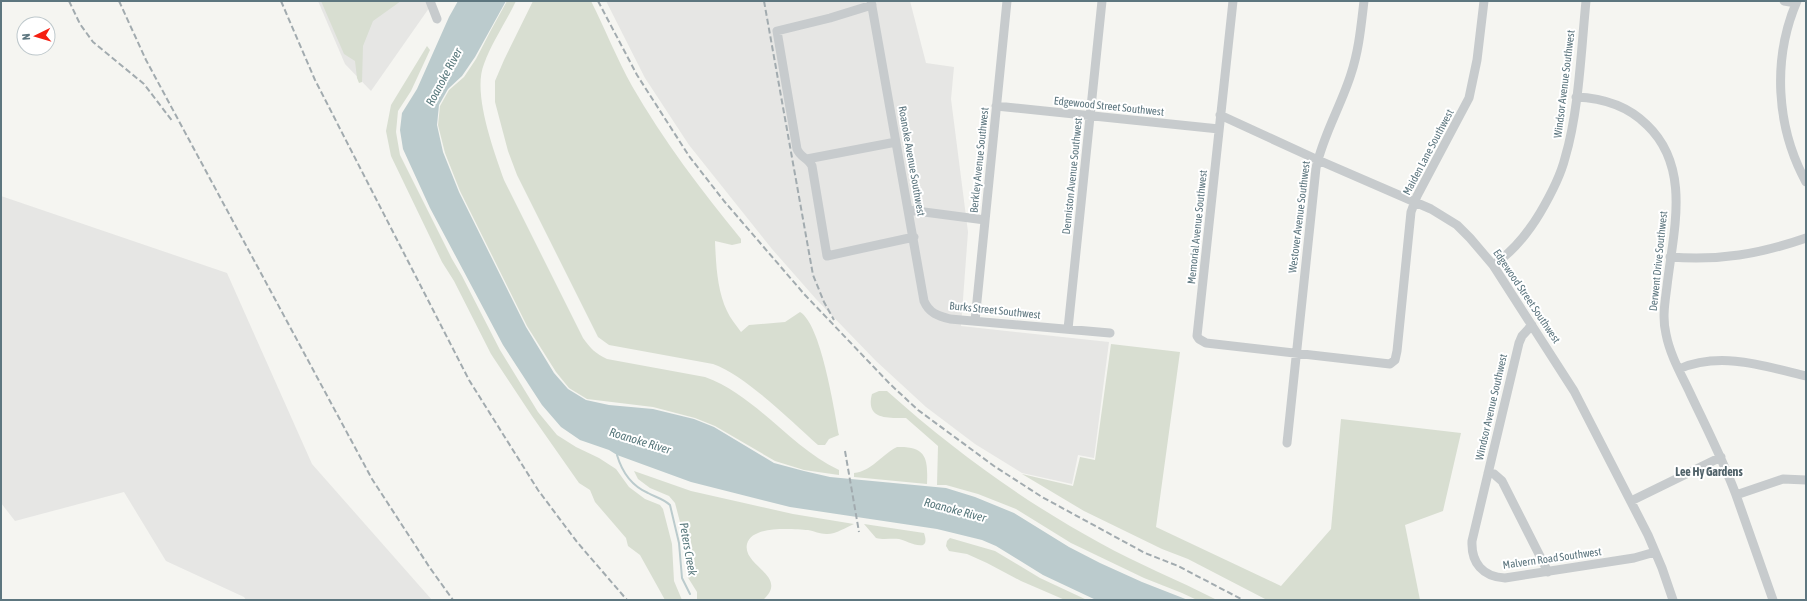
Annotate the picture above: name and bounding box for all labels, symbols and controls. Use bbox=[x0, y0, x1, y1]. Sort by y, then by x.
north arrow bbox=[16, 16, 56, 56]
street label: Windsor Avenue Southwest bbox=[1551, 29, 1577, 139]
text: N bbox=[20, 33, 32, 41]
water label: Roanoke River bbox=[423, 45, 465, 108]
street label: Edgewood Street Southwest bbox=[1053, 94, 1165, 118]
street label: Roanoke Avenue Southwest bbox=[896, 105, 928, 217]
street label: Berkley Avenue Southwest bbox=[967, 107, 991, 213]
street label: Maiden Lane Southwest bbox=[1400, 107, 1456, 197]
street label: Denniston Avenue Southwest bbox=[1060, 117, 1084, 235]
street label: Westover Avenue Southwest bbox=[1286, 160, 1312, 274]
street label: Memorial Avenue Southwest bbox=[1185, 169, 1209, 285]
street label: Derwent Drive Southwest bbox=[1647, 210, 1669, 312]
street label: Edgewood Street Southwest bbox=[1491, 247, 1563, 345]
street label: Burks Street Southwest bbox=[949, 299, 1041, 321]
street label: Windsor Avenue Southwest bbox=[1473, 353, 1509, 461]
water label: Roanoke River bbox=[608, 425, 673, 457]
district label: Lee Hy Gardens bbox=[1675, 465, 1743, 479]
water label: Roanoke River bbox=[923, 495, 988, 525]
water label: Peters Creek bbox=[676, 521, 700, 577]
street label: Malvern Road Southwest bbox=[1502, 545, 1602, 571]

